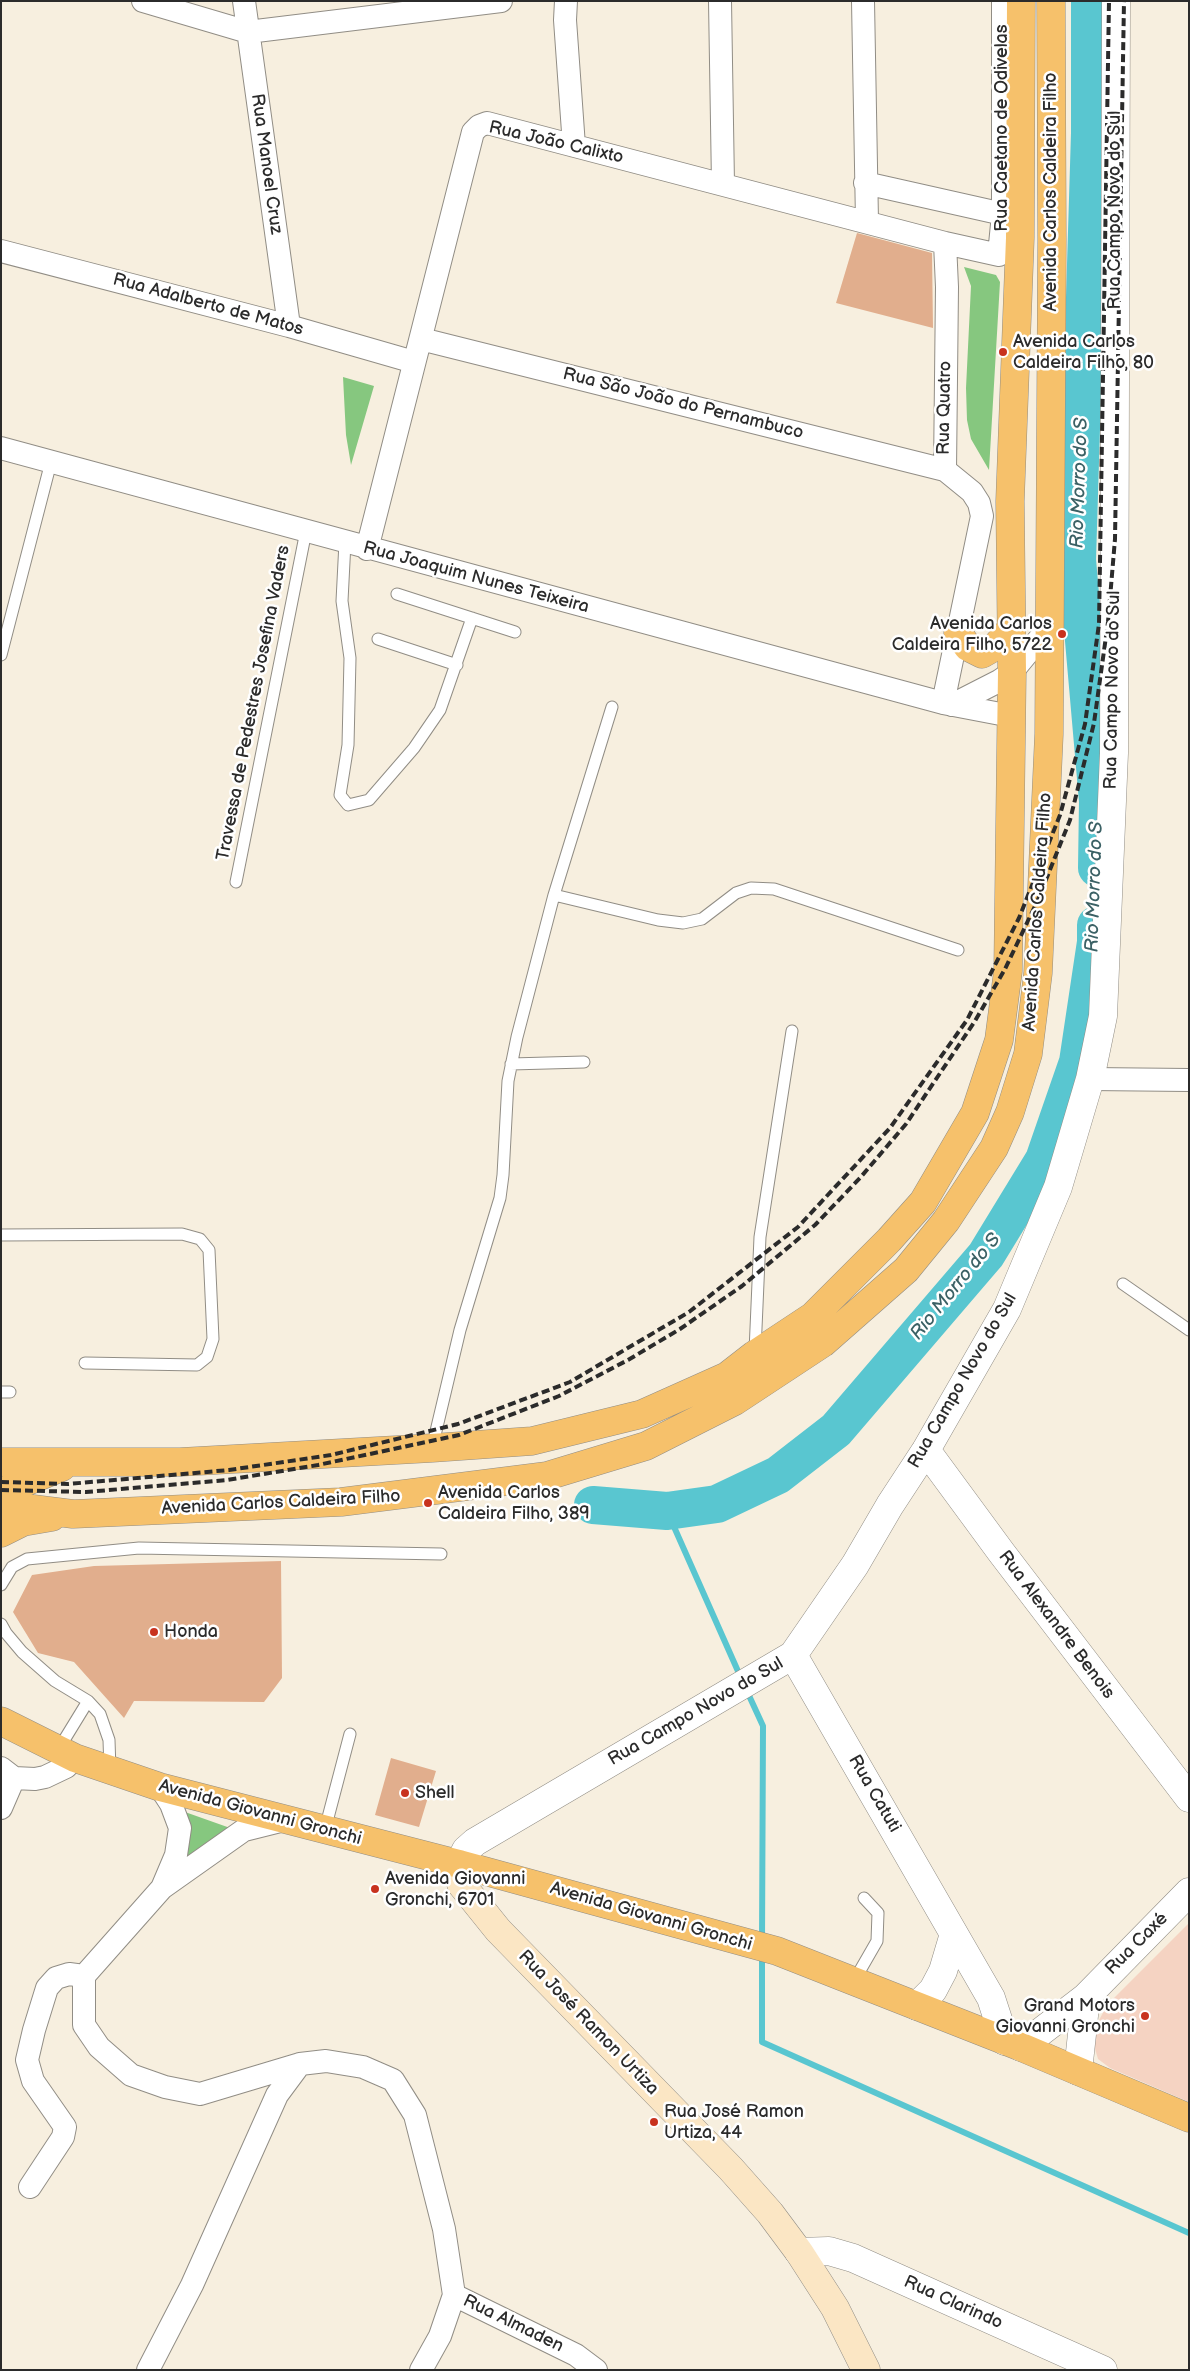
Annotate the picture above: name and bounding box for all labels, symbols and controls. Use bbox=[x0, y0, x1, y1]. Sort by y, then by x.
street label: Rua Caetano de Odivelas bbox=[991, 24, 1013, 232]
street label: Avenida Carlos Caldeira Filho bbox=[1040, 72, 1062, 312]
street label: Rua Manoel Cruz bbox=[245, 92, 287, 236]
street label: Rua Campo Novo do Sul bbox=[1104, 111, 1126, 309]
street label: Rua João Calixto bbox=[487, 117, 625, 169]
street label: Rua Adalberto de Matos bbox=[110, 269, 306, 341]
place label: Avenida Carlos Caldeira Filho, 80 bbox=[1013, 331, 1154, 374]
marker: Avenida Carlos Caldeira Filho, 80 bbox=[997, 346, 1009, 358]
street label: Rua Quatro bbox=[933, 361, 957, 455]
street label: Rua São João do Pernambuco bbox=[560, 364, 806, 444]
water label: Rio Morro do S bbox=[1066, 417, 1094, 549]
street label: Rua Joaquim Nunes Teixeira bbox=[361, 537, 591, 619]
street label: Travessa de Pedestres Josefina Vaders bbox=[213, 544, 295, 862]
street label: Rua Campo Novo do Sul bbox=[1100, 590, 1126, 790]
place label: Avenida Carlos Caldeira Filho, 5722 bbox=[892, 613, 1052, 656]
marker: Avenida Carlos Caldeira Filho, 5722 bbox=[1056, 628, 1068, 640]
street label: Avenida Carlos Caldeira Filho bbox=[1019, 792, 1057, 1032]
water label: Rio Morro do S bbox=[1081, 821, 1109, 953]
water label: Rio Morro do S bbox=[906, 1229, 1006, 1345]
street label: Rua Campo Novo do Sul bbox=[904, 1290, 1022, 1472]
place label: Avenida Carlos Caldeira Filho, 389 bbox=[438, 1482, 590, 1525]
street label: Avenida Carlos Caldeira Filho bbox=[161, 1486, 401, 1520]
marker: Avenida Carlos Caldeira Filho, 389 bbox=[422, 1497, 434, 1509]
street label: Rua Alexandre Benois bbox=[993, 1547, 1119, 1703]
place label: Honda bbox=[164, 1621, 218, 1643]
marker: Honda bbox=[148, 1626, 160, 1638]
street label: Rua Campo Novo do Sul bbox=[605, 1653, 787, 1771]
street label: Rua Catuti bbox=[843, 1751, 905, 1837]
street label: Avenida Giovanni Gronchi bbox=[156, 1776, 364, 1850]
place label: Shell bbox=[415, 1782, 455, 1804]
marker: Shell bbox=[399, 1787, 411, 1799]
place label: Avenida Giovanni Gronchi, 6701 bbox=[385, 1868, 525, 1910]
street label: Avenida Giovanni Gronchi bbox=[548, 1878, 754, 1956]
marker: Avenida Giovanni Gronchi, 6701 bbox=[369, 1883, 381, 1895]
street label: Rua Caxé bbox=[1101, 1908, 1173, 1980]
street label: Rua José Ramon Urtiza bbox=[513, 1946, 663, 2100]
place label: Grand Motors Giovanni Gronchi bbox=[995, 1995, 1135, 2038]
marker: Grand Motors Giovanni Gronchi bbox=[1139, 2010, 1151, 2022]
place label: Rua José Ramon Urtiza, 44 bbox=[664, 2101, 804, 2144]
marker: Rua José Ramon Urtiza, 44 bbox=[648, 2116, 660, 2128]
street label: Rua Clarindo bbox=[900, 2272, 1006, 2334]
street label: Rua Almaden bbox=[459, 2290, 567, 2358]

